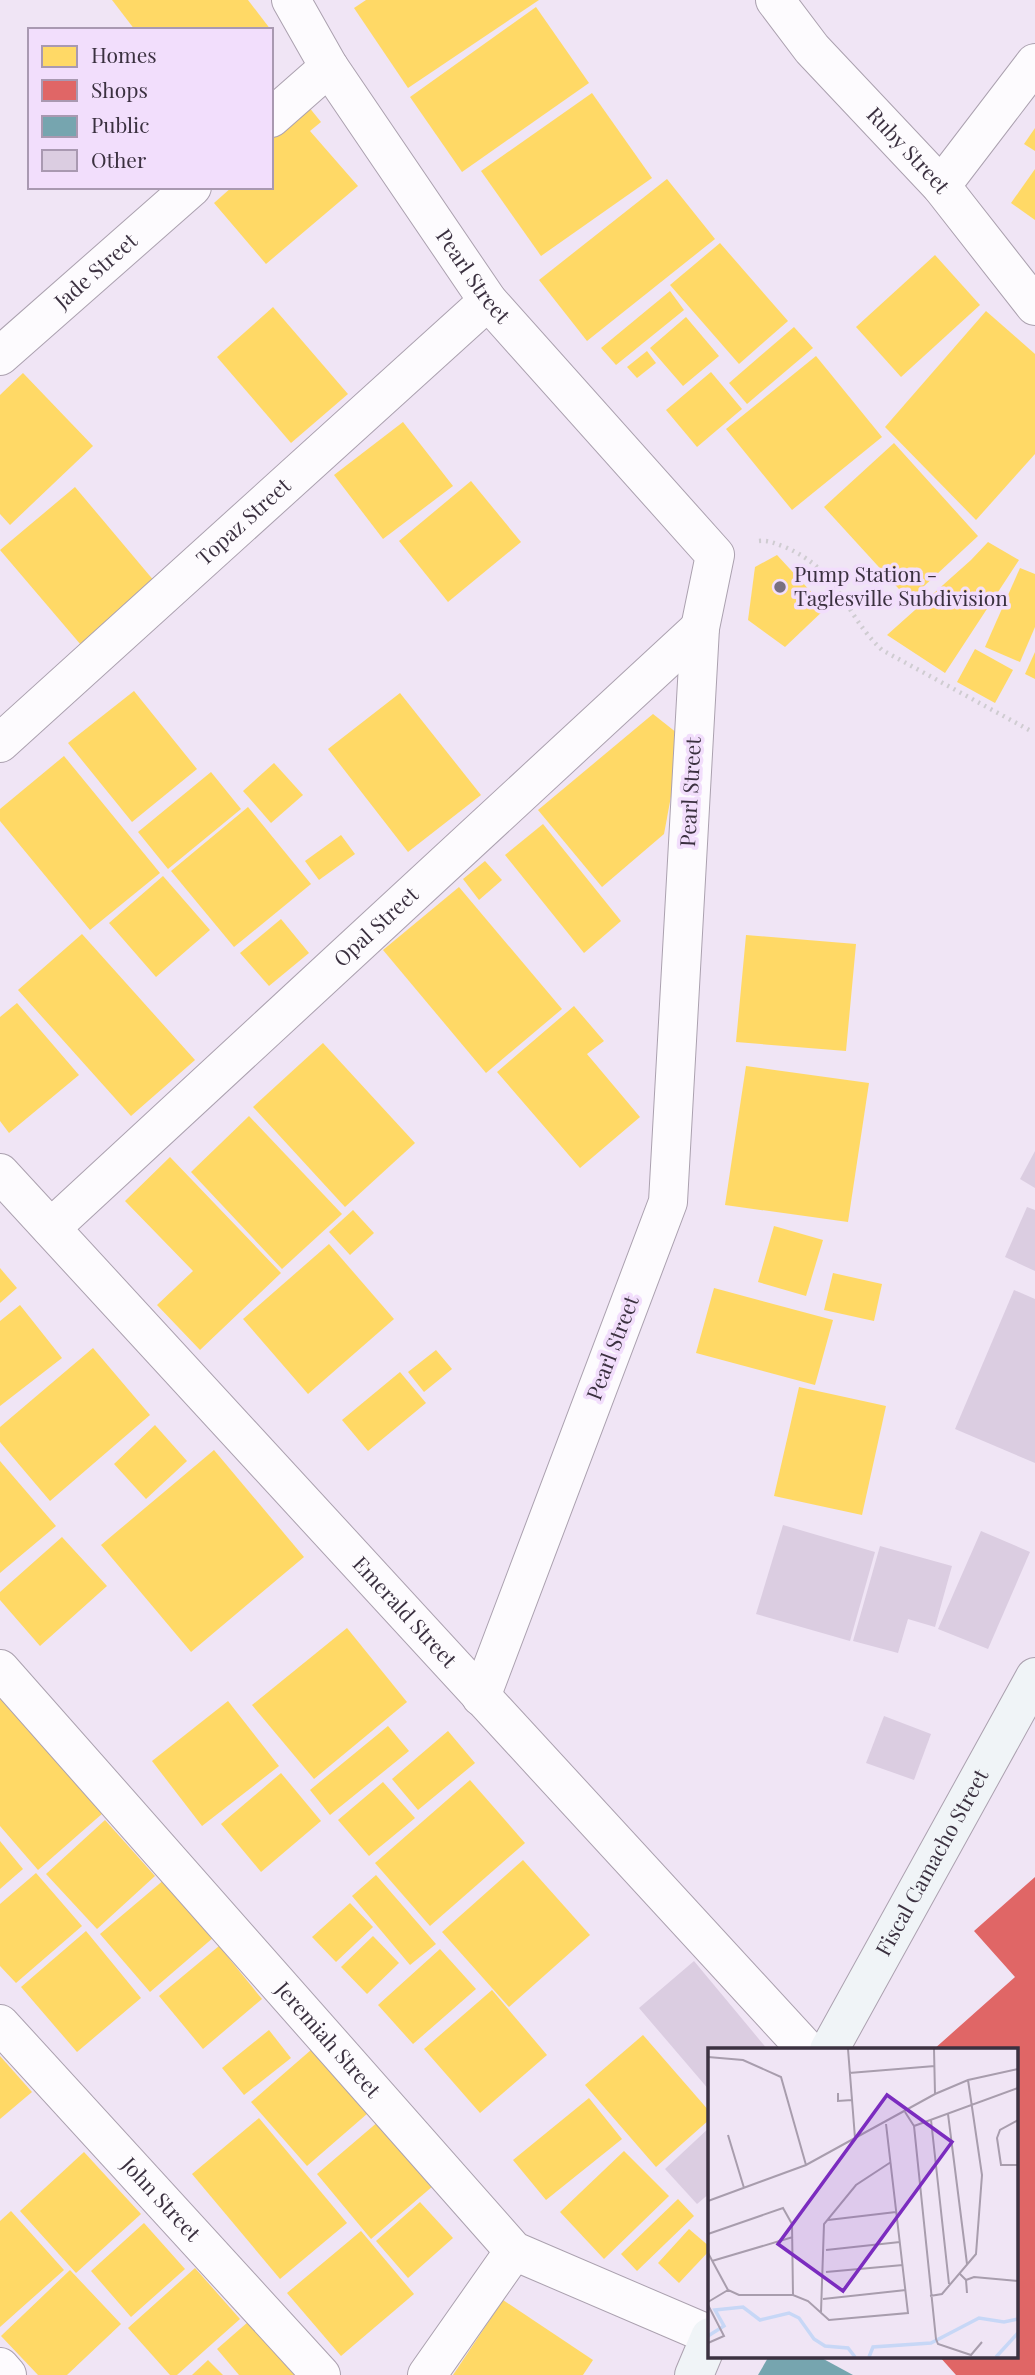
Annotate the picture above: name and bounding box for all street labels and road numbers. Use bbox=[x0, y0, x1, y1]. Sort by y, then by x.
street label: Ruby Street bbox=[862, 100, 958, 199]
street label: Pearl Street bbox=[431, 223, 518, 329]
street label: Jade Street bbox=[47, 226, 142, 315]
street label: Topaz Street bbox=[189, 470, 296, 571]
street label: Pearl Street bbox=[672, 736, 706, 847]
street label: Opal Street bbox=[327, 879, 424, 972]
street label: Pearl Street bbox=[578, 1291, 644, 1404]
street label: Emerald Street bbox=[347, 1549, 464, 1673]
street label: Fiscal Camacho Street bbox=[868, 1763, 994, 1960]
street label: Jeremiah Street bbox=[270, 1974, 388, 2103]
street label: John Street bbox=[116, 2150, 208, 2247]

